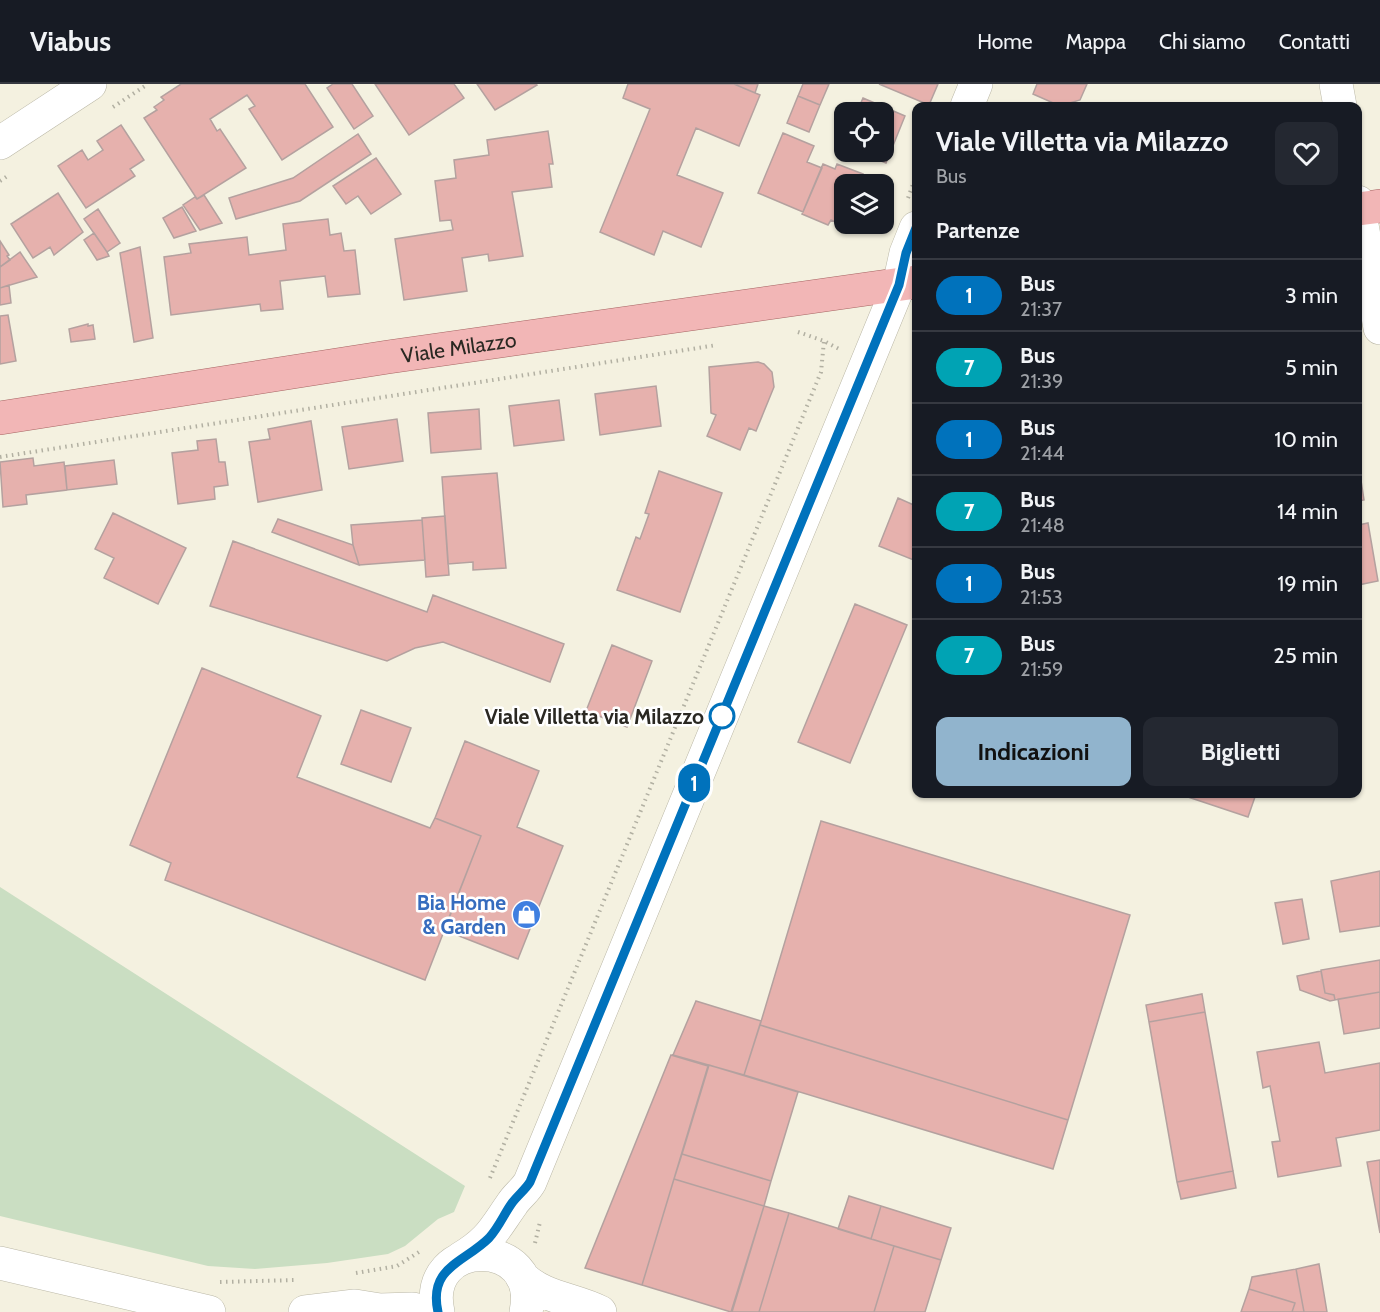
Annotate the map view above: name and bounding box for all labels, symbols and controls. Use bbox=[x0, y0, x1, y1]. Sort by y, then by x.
text: Viabus bbox=[30, 24, 111, 58]
text: Home bbox=[977, 29, 1032, 54]
text: Mappa bbox=[1065, 29, 1126, 54]
text: Chi siamo bbox=[1159, 29, 1246, 54]
text: Contatti bbox=[1279, 29, 1350, 54]
map controls bbox=[834, 102, 894, 234]
button: locate bbox=[834, 102, 894, 162]
button: heart bbox=[1275, 122, 1338, 185]
text: Viale Villetta via Milazzo bbox=[936, 124, 1228, 158]
text: Bus bbox=[936, 164, 967, 188]
button: layers bbox=[834, 174, 894, 234]
text: Partenze bbox=[936, 217, 1020, 244]
text: Bus bbox=[1020, 270, 1055, 297]
text: 3 min bbox=[1285, 282, 1338, 309]
text: 1 bbox=[965, 283, 973, 308]
text: 21:37 bbox=[1020, 297, 1062, 321]
street label: Viale Milazzo bbox=[399, 326, 518, 368]
text: Bus bbox=[1020, 342, 1055, 369]
text: 5 min bbox=[1285, 354, 1338, 381]
text: 7 bbox=[964, 355, 974, 380]
text: 21:39 bbox=[1020, 369, 1063, 393]
text: Bus bbox=[1020, 414, 1055, 441]
text: 10 min bbox=[1274, 426, 1338, 453]
text: 1 bbox=[965, 427, 973, 452]
text: 21:44 bbox=[1020, 441, 1064, 465]
text: Bus bbox=[1020, 486, 1055, 513]
text: 14 min bbox=[1277, 498, 1338, 525]
text: 7 bbox=[964, 499, 974, 524]
text: 21:48 bbox=[1020, 513, 1065, 537]
text: Bus bbox=[1020, 558, 1055, 585]
text: 19 min bbox=[1277, 570, 1338, 597]
text: 1 bbox=[965, 571, 973, 596]
text: 21:53 bbox=[1020, 585, 1063, 609]
text: Bus bbox=[1020, 630, 1055, 657]
text: 25 min bbox=[1273, 642, 1338, 669]
text: 7 bbox=[964, 643, 974, 668]
text: 21:59 bbox=[1020, 657, 1063, 681]
marker: Viale Villetta via Milazzo bbox=[709, 703, 735, 729]
place label: Viale Villetta via Milazzo bbox=[485, 704, 704, 729]
button: Indicazioni bbox=[936, 717, 1131, 786]
button: Biglietti bbox=[1143, 717, 1338, 786]
line badge: 1 bbox=[674, 764, 714, 802]
text: 1 bbox=[690, 771, 698, 796]
place label: Bia Home & Garden bbox=[417, 890, 506, 939]
shop icon: Bia Home & Garden bbox=[511, 898, 543, 930]

